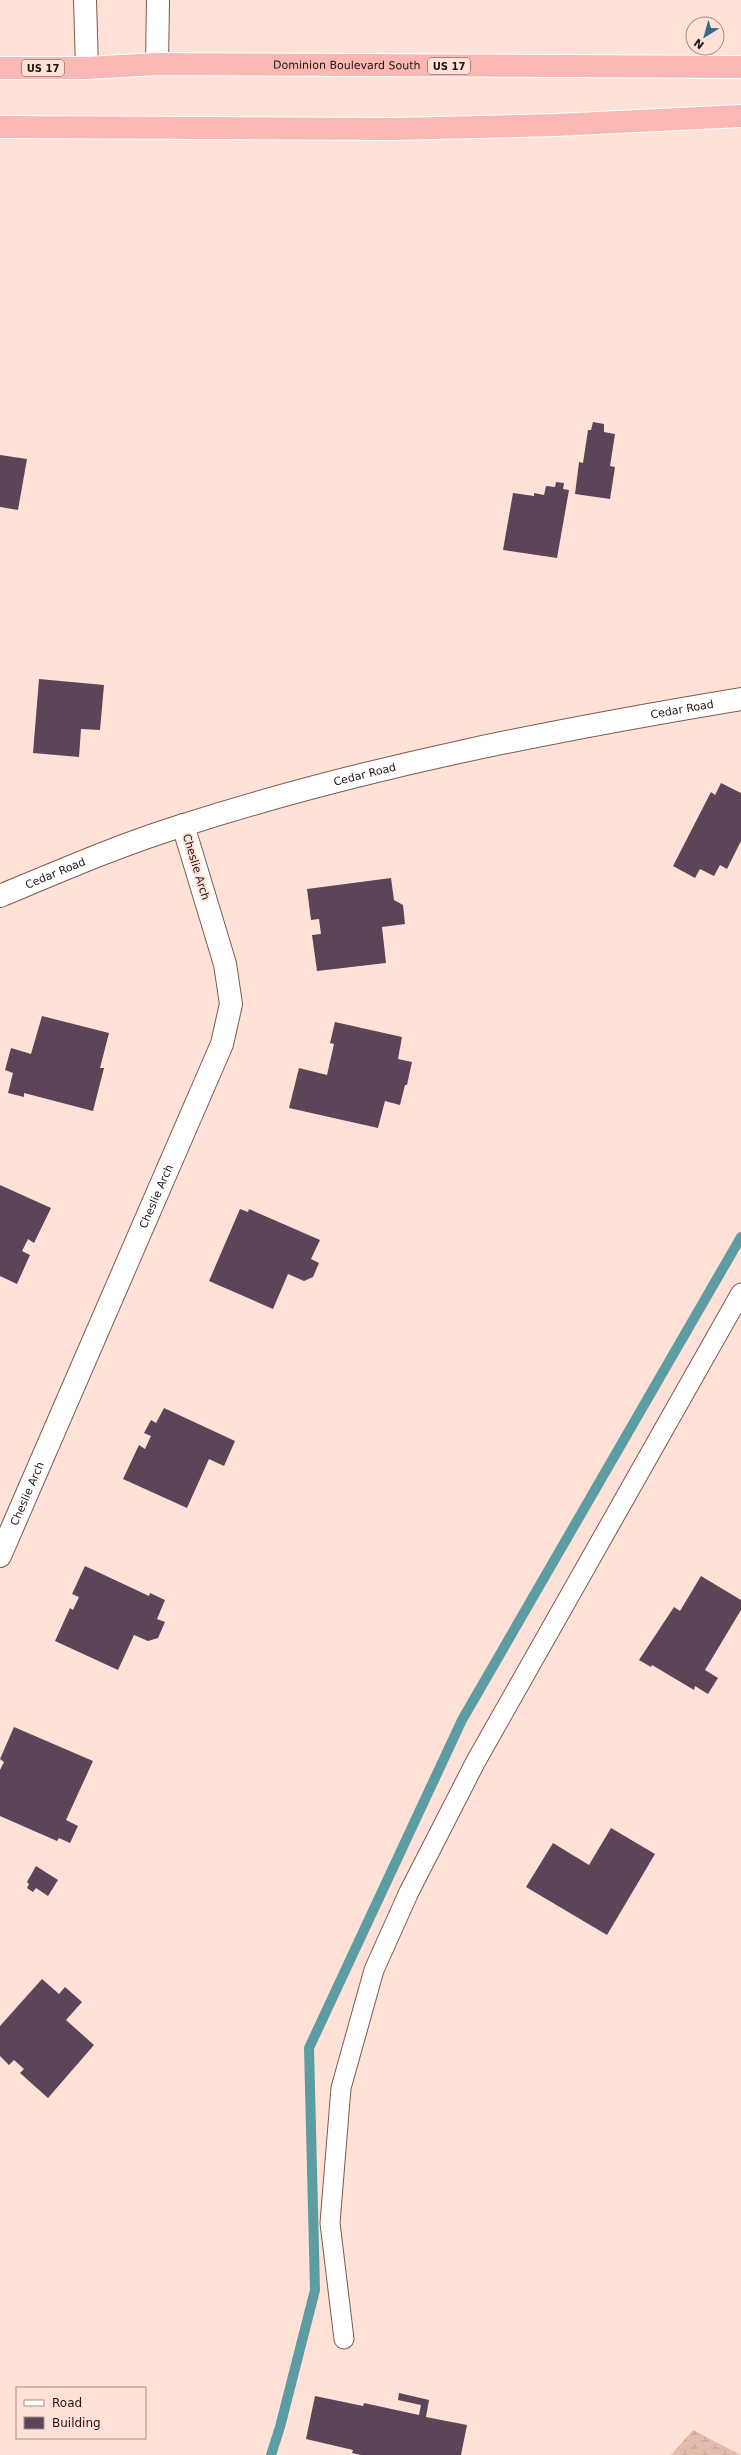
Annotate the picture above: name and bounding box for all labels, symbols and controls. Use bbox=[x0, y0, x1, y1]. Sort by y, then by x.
north arrow bbox=[685, 16, 725, 56]
text: N bbox=[692, 36, 707, 52]
street label: Dominion Boulevard South bbox=[273, 58, 421, 72]
road number: US 17 bbox=[428, 58, 470, 74]
road number: US 17 bbox=[22, 60, 64, 76]
street label: Cedar Road bbox=[649, 697, 715, 721]
street label: Cedar Road bbox=[332, 760, 397, 788]
street label: Cheslie Arch bbox=[180, 832, 212, 902]
street label: Cedar Road bbox=[23, 855, 87, 891]
street label: Cheslie Arch bbox=[136, 1162, 176, 1230]
street label: Cheslie Arch bbox=[7, 1460, 47, 1528]
legend bbox=[16, 2387, 146, 2439]
text: Road bbox=[52, 2396, 82, 2410]
text: Building bbox=[52, 2416, 101, 2430]

